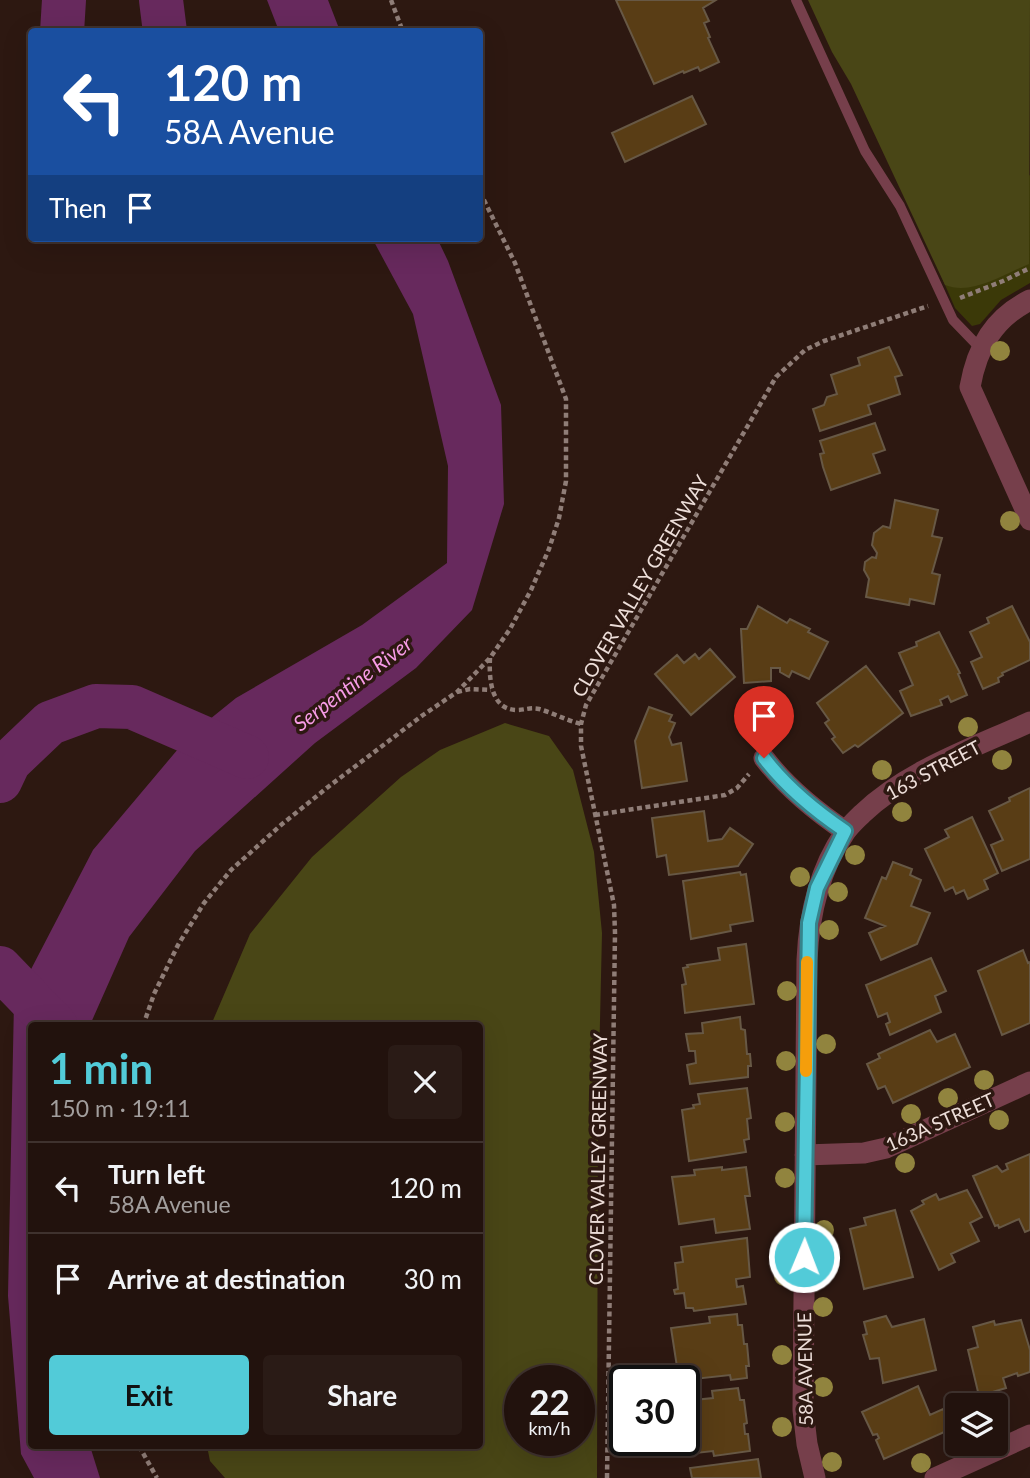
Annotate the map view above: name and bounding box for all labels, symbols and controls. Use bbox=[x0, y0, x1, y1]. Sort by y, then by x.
text: 120 m bbox=[164, 53, 302, 111]
icon: left bbox=[49, 56, 140, 147]
text: 58A Avenue bbox=[164, 112, 335, 151]
icon: arrive bbox=[121, 189, 159, 227]
text: Then bbox=[49, 192, 107, 224]
street label: CLOVER VALLEY GREENWAY bbox=[567, 471, 713, 701]
water label: Serpentine River bbox=[288, 630, 417, 736]
pin bbox=[734, 686, 794, 758]
icon: arrive bbox=[745, 697, 783, 735]
street label: 163 STREET bbox=[881, 735, 984, 804]
street label: CLOVER VALLEY GREENWAY bbox=[584, 1033, 611, 1285]
text: 1 min bbox=[49, 1043, 153, 1093]
button: close bbox=[388, 1045, 462, 1119]
street label: 163A STREET bbox=[882, 1087, 998, 1156]
text: 150 m · 19:11 bbox=[49, 1094, 191, 1122]
text: Turn left bbox=[108, 1158, 205, 1190]
icon: left bbox=[49, 1169, 87, 1207]
text: 120 m bbox=[389, 1172, 462, 1204]
text: 58A Avenue bbox=[108, 1190, 231, 1218]
position arrow bbox=[767, 1220, 841, 1294]
icon: arrive bbox=[49, 1260, 87, 1298]
text: Arrive at destination bbox=[108, 1263, 345, 1295]
text: 30 m bbox=[404, 1263, 462, 1295]
street label: 58A AVENUE bbox=[792, 1312, 817, 1426]
button: Exit bbox=[49, 1355, 249, 1435]
button: Share bbox=[263, 1355, 462, 1435]
speed limit sign: 30 bbox=[609, 1365, 700, 1456]
text: 22 bbox=[529, 1380, 570, 1422]
map controls bbox=[945, 1393, 1008, 1456]
button: layers bbox=[945, 1393, 1008, 1456]
text: km/h bbox=[528, 1417, 571, 1439]

